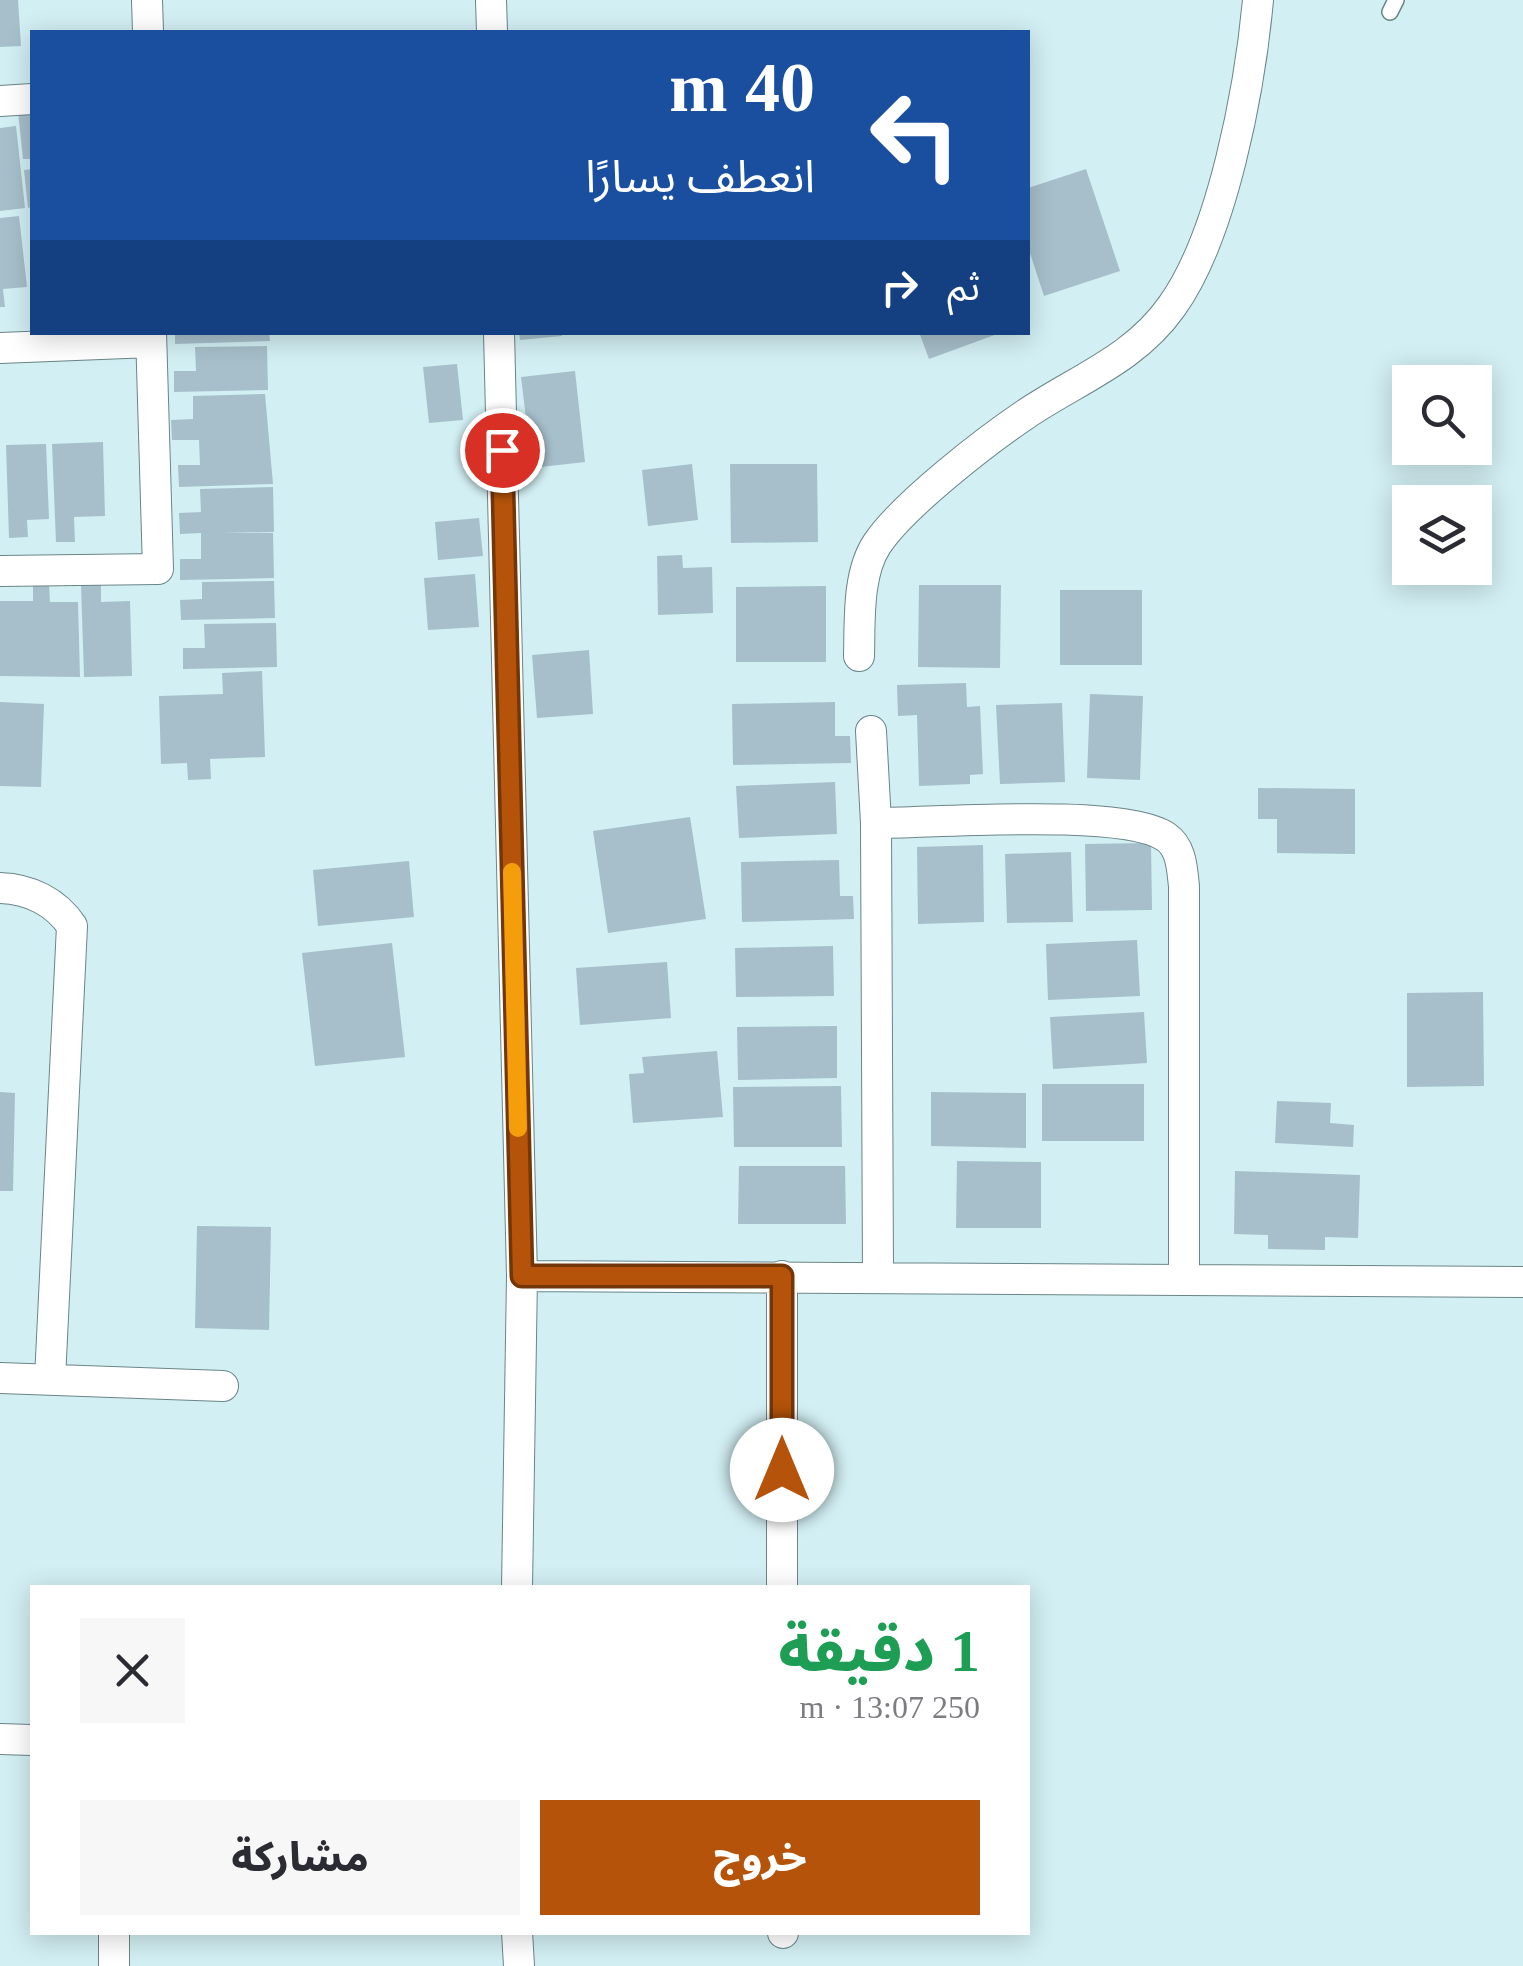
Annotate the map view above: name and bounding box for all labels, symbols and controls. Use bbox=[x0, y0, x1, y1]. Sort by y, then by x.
text: 40 m bbox=[669, 49, 815, 126]
icon: left bbox=[850, 70, 980, 200]
text: انعطف يسارًا bbox=[585, 152, 815, 202]
icon: right bbox=[872, 260, 927, 315]
text: ثم bbox=[947, 266, 980, 308]
map controls bbox=[1392, 365, 1492, 585]
button: search bbox=[1392, 365, 1492, 465]
pin bbox=[460, 408, 545, 493]
icon: arrive bbox=[475, 423, 530, 478]
button: layers bbox=[1392, 485, 1492, 585]
position arrow bbox=[730, 1418, 834, 1522]
button: close bbox=[80, 1618, 185, 1723]
text: 1 دقيقة bbox=[778, 1618, 980, 1684]
text: 250 m · 13:07 bbox=[800, 1689, 980, 1725]
button: مشاركة bbox=[80, 1800, 520, 1915]
button: خروج bbox=[540, 1800, 980, 1915]

